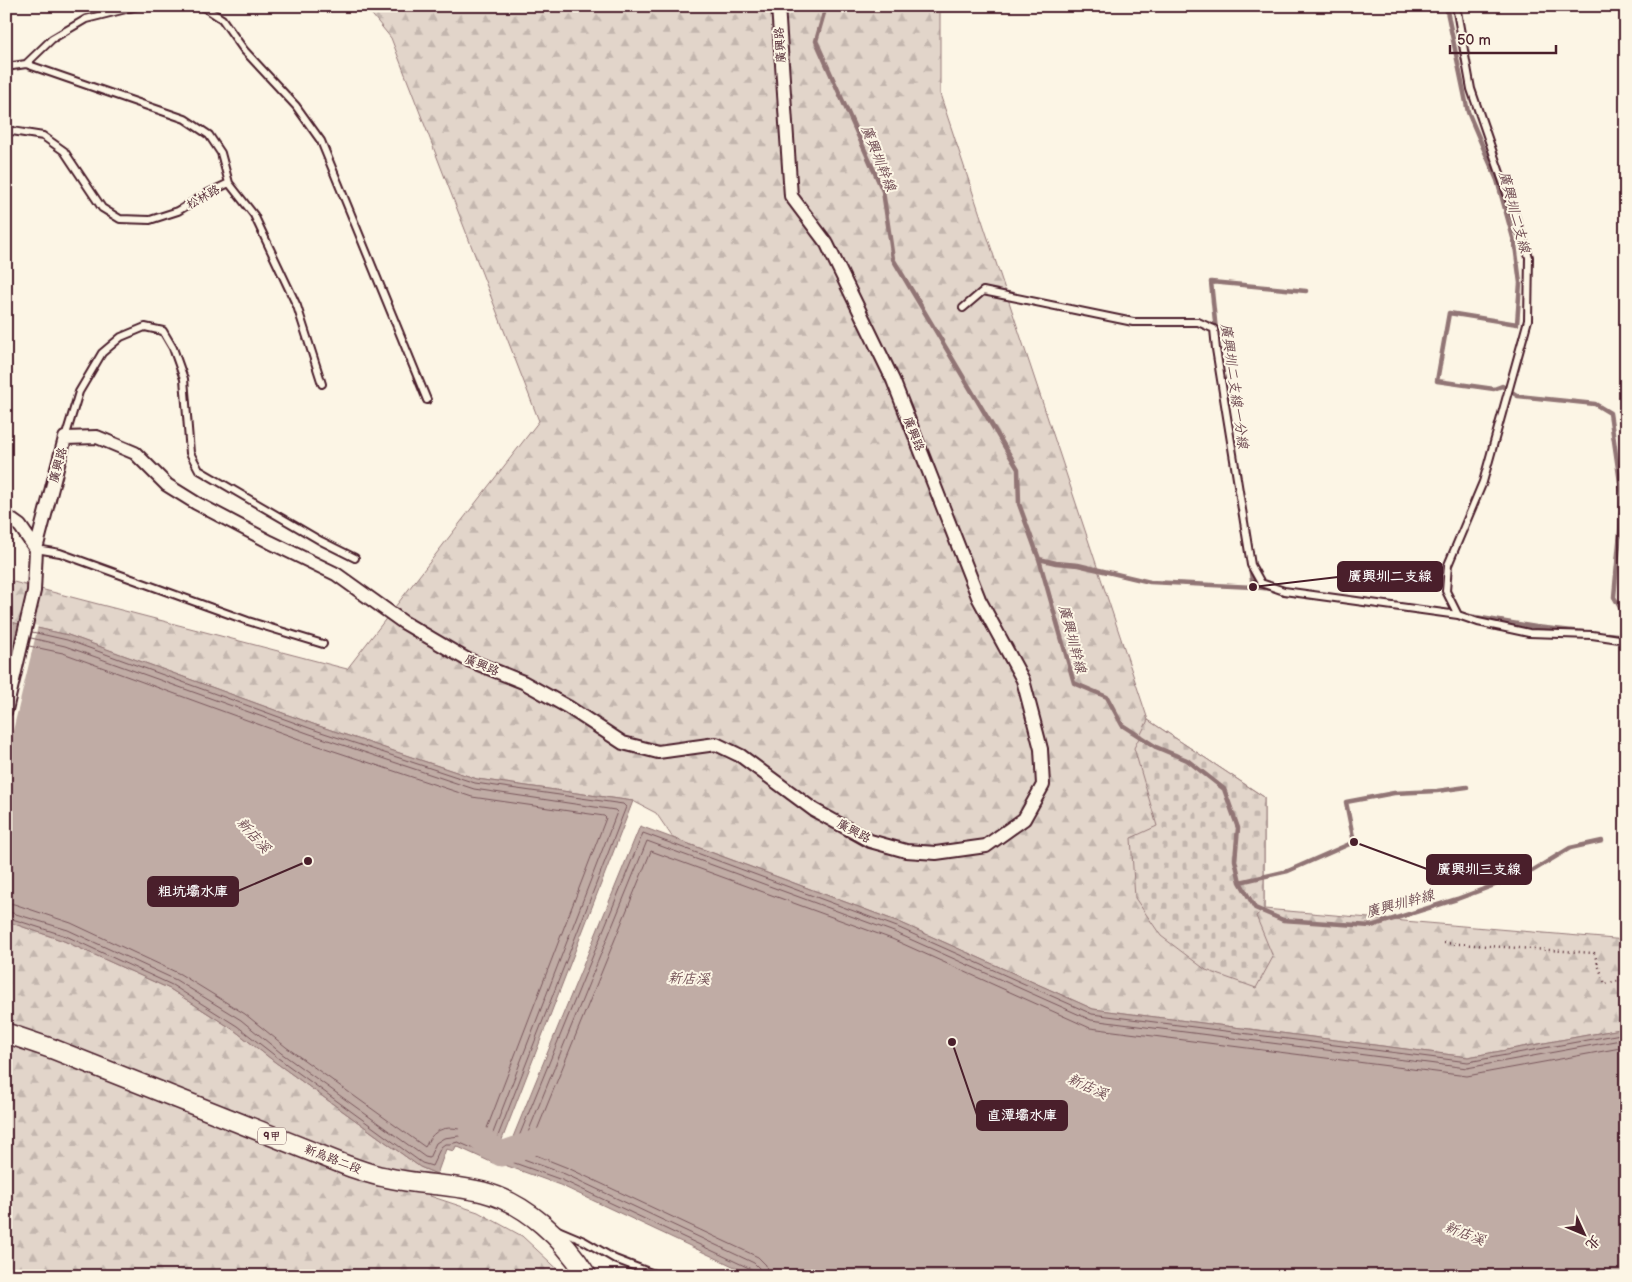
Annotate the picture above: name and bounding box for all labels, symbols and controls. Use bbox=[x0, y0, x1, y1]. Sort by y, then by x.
scale bar bbox=[1450, 22, 1556, 54]
street label: 廣興路 bbox=[772, 26, 789, 63]
text: 50 m bbox=[1457, 31, 1491, 50]
water label: 廣興圳幹線 bbox=[858, 123, 900, 195]
water label: 廣興圳二支線 bbox=[1495, 169, 1534, 256]
street label: 松林路 bbox=[184, 182, 223, 213]
water label: 廣興圳二支線一分線 bbox=[1217, 322, 1252, 451]
street label: 廣興路 bbox=[900, 415, 927, 454]
street label: 廣興路 bbox=[47, 446, 70, 484]
callout: 廣興圳二支線 bbox=[1338, 562, 1442, 591]
text: 廣興圳二支線 bbox=[1348, 568, 1432, 585]
water label: 廣興圳幹線 bbox=[1055, 603, 1090, 676]
street label: 廣興路 bbox=[462, 652, 501, 679]
water label: 新店溪 bbox=[233, 814, 275, 857]
street label: 廣興路 bbox=[834, 816, 873, 847]
callout: 廣興圳三支線 bbox=[1427, 855, 1531, 884]
text: 廣興圳三支線 bbox=[1437, 861, 1521, 878]
callout: 粗坑壩水庫 bbox=[148, 877, 238, 906]
text: 粗坑壩水庫 bbox=[158, 883, 228, 900]
water label: 廣興圳幹線 bbox=[1364, 886, 1437, 921]
water label: 新店溪 bbox=[668, 969, 711, 988]
water label: 新店溪 bbox=[1065, 1070, 1111, 1103]
callout: 直潭壩水庫 bbox=[977, 1101, 1067, 1130]
text: 直潭壩水庫 bbox=[987, 1107, 1057, 1124]
road number: 9甲 bbox=[258, 1128, 286, 1144]
street label: 新烏路二段 bbox=[302, 1142, 364, 1177]
north arrow bbox=[1560, 1210, 1610, 1260]
water label: 新店溪 bbox=[1442, 1218, 1488, 1249]
text: 北 bbox=[1582, 1232, 1604, 1254]

